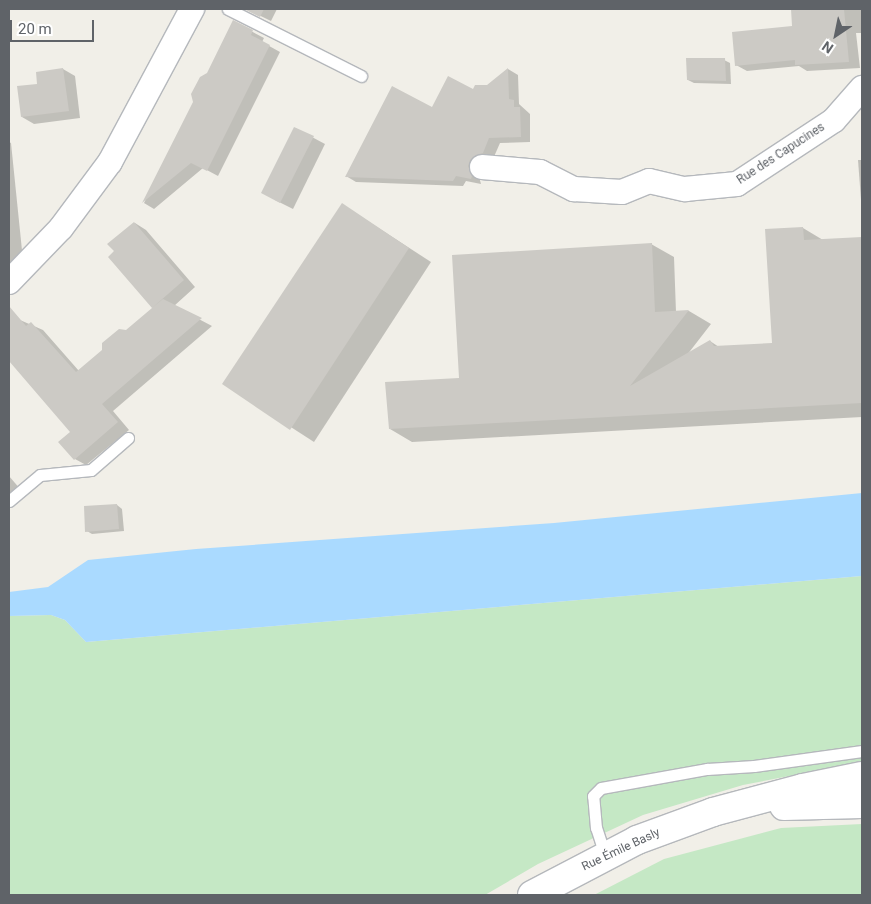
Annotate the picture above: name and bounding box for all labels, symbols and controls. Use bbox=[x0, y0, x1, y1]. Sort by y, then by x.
scale bar bbox=[12, 10, 96, 42]
north arrow bbox=[811, 10, 861, 60]
text: 20 m bbox=[18, 20, 52, 38]
text: N bbox=[819, 38, 836, 57]
street label: Rue des Capucines bbox=[734, 120, 828, 188]
street label: Rue Émile Basly bbox=[580, 826, 662, 874]

